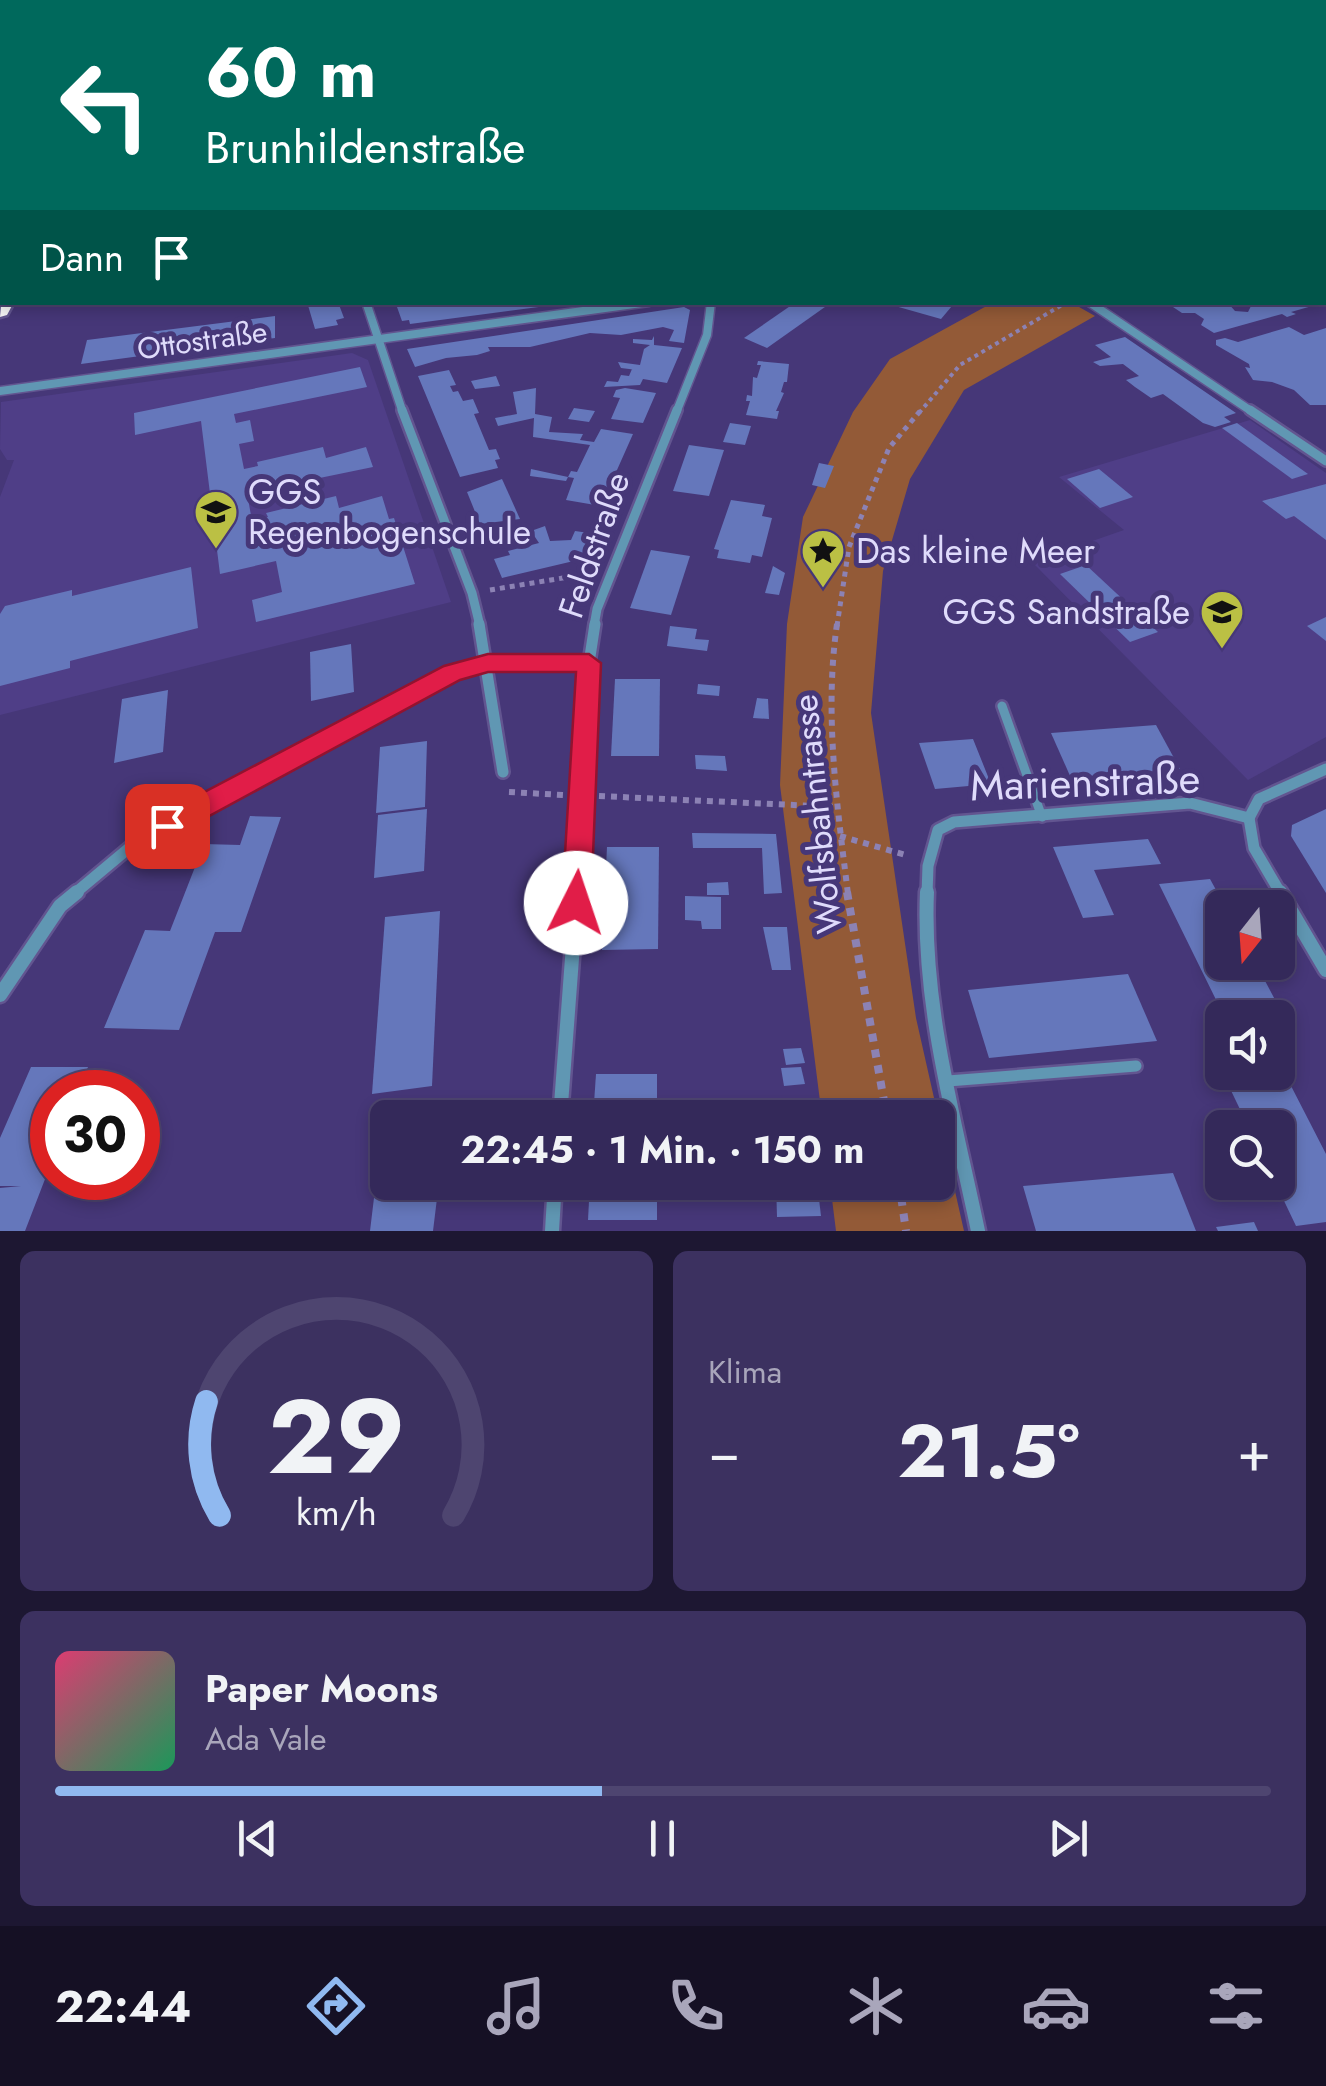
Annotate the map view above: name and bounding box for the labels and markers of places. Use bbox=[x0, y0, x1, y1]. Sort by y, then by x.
place label: GGS Regenbogenschule bbox=[248, 467, 531, 557]
school or university icon: GGS Regenbogenschule bbox=[193, 489, 239, 550]
place label: Das kleine Meer bbox=[856, 526, 1095, 576]
place icon: Das kleine Meer bbox=[800, 528, 846, 589]
place label: GGS Sandstraße bbox=[943, 587, 1190, 637]
school or university icon: GGS Sandstraße bbox=[1199, 589, 1245, 650]
pin bbox=[125, 784, 210, 869]

